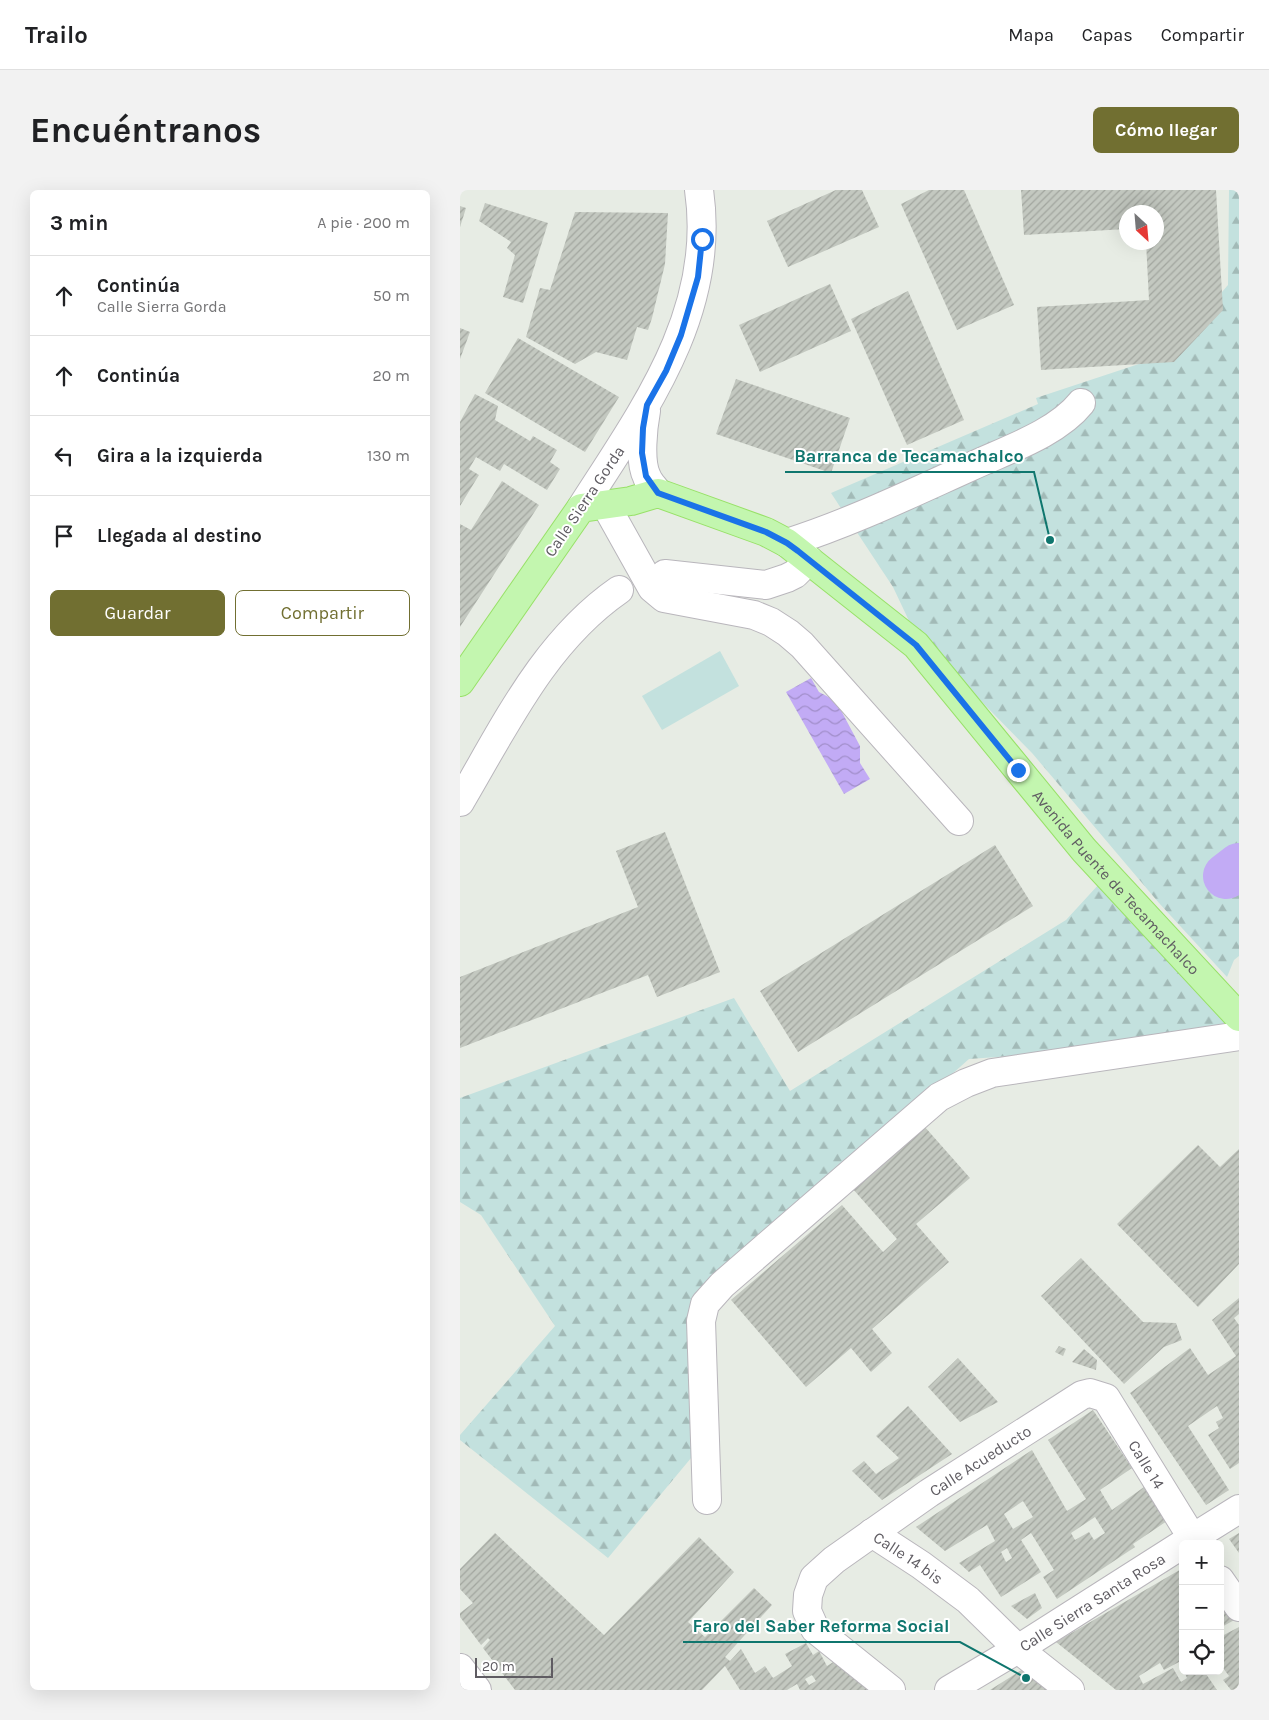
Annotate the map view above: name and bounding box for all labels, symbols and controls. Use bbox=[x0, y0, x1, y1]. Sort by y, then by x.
text: Trailo bbox=[25, 21, 88, 49]
text: Mapa bbox=[1008, 24, 1054, 46]
text: Capas bbox=[1082, 24, 1133, 46]
text: Compartir bbox=[1161, 24, 1244, 46]
button: Cómo llegar bbox=[1093, 107, 1239, 153]
text: Encuéntranos bbox=[30, 110, 261, 151]
north arrow bbox=[1119, 205, 1164, 250]
text: 3 min bbox=[50, 211, 108, 235]
text: A pie · 200 m bbox=[317, 213, 410, 232]
route start bbox=[691, 228, 714, 251]
text: Continúa bbox=[97, 275, 180, 297]
icon: ahead bbox=[50, 282, 78, 310]
text: 50 m bbox=[373, 286, 410, 305]
text: Calle Sierra Gorda bbox=[97, 297, 227, 316]
icon: ahead bbox=[50, 362, 78, 390]
text: Continúa bbox=[97, 365, 180, 387]
text: 20 m bbox=[372, 366, 410, 385]
callout: Barranca de Tecamachalco bbox=[785, 439, 1034, 472]
icon: left bbox=[50, 442, 78, 470]
street label: Calle Sierra Gorda bbox=[540, 442, 629, 560]
text: Gira a la izquierda bbox=[97, 445, 263, 467]
text: Barranca de Tecamachalco bbox=[794, 445, 1024, 467]
text: 130 m bbox=[367, 446, 410, 465]
icon: arrive bbox=[50, 522, 78, 550]
text: Llegada al destino bbox=[97, 525, 262, 547]
button: Guardar bbox=[50, 590, 225, 636]
button: Compartir bbox=[235, 590, 410, 636]
route end bbox=[1007, 759, 1030, 782]
street label: Avenida Puente de Tecamachalco bbox=[1028, 786, 1204, 979]
street label: Calle Acueducto bbox=[926, 1421, 1035, 1500]
street label: Calle 14 bbox=[1124, 1437, 1169, 1493]
street label: Calle 14 bis bbox=[870, 1528, 947, 1588]
map controls bbox=[1179, 1540, 1224, 1675]
button: + bbox=[1179, 1540, 1224, 1585]
street label: Calle Sierra Santa Rosa bbox=[1016, 1549, 1169, 1656]
button: − bbox=[1179, 1585, 1224, 1630]
callout: Faro del Saber Reforma Social bbox=[683, 1609, 960, 1642]
text: Faro del Saber Reforma Social bbox=[693, 1615, 949, 1637]
button: locate bbox=[1179, 1630, 1224, 1675]
scale bar bbox=[475, 1655, 552, 1678]
text: 20 m bbox=[482, 1658, 515, 1675]

